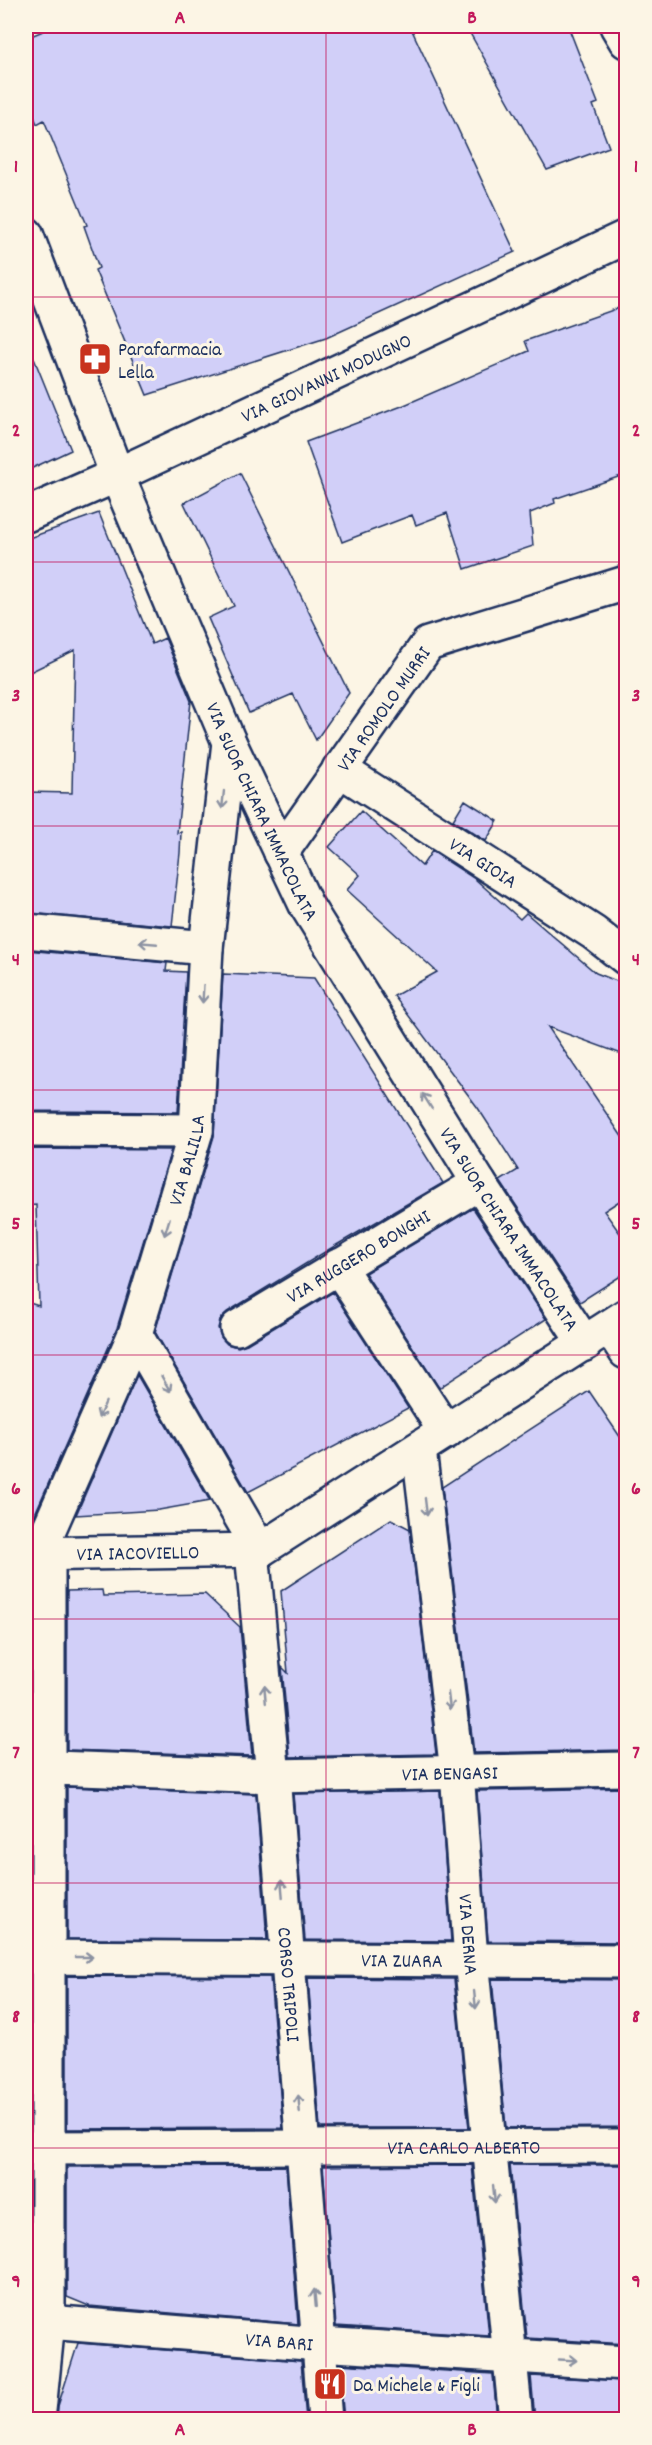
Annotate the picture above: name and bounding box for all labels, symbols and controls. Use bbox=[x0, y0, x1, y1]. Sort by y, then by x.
text: A bbox=[175, 5, 186, 33]
text: B bbox=[467, 5, 477, 33]
text: 1 bbox=[14, 154, 18, 182]
text: 1 bbox=[634, 154, 638, 182]
street label: VIA GIOVANNI MODUGNO bbox=[237, 328, 417, 432]
place label: Parafarmacia Lella bbox=[118, 337, 222, 388]
pharmacy icon: Parafarmacia Lella bbox=[77, 341, 113, 377]
text: 2 bbox=[12, 418, 20, 446]
text: 2 bbox=[632, 418, 640, 446]
street label: VIA ROMOLO MURRI bbox=[332, 642, 439, 778]
text: 3 bbox=[12, 683, 20, 711]
text: 3 bbox=[632, 683, 640, 711]
street label: VIA SUOR CHIARA IMMACOLATA bbox=[197, 699, 324, 927]
one-way arrow bbox=[217, 789, 228, 809]
street label: VIA GIOIA bbox=[442, 832, 522, 897]
one-way arrow bbox=[138, 937, 158, 948]
text: 4 bbox=[12, 947, 20, 975]
text: 4 bbox=[632, 947, 640, 975]
one-way arrow bbox=[198, 983, 209, 1003]
one-way arrow bbox=[421, 1093, 433, 1110]
street label: VIA BALILLA bbox=[163, 1114, 214, 1210]
street label: VIA SUOR CHIARA IMMACOLATA bbox=[431, 1123, 584, 1338]
street label: VIA RUGGERO BONGHI bbox=[282, 1204, 437, 1312]
text: 5 bbox=[11, 1211, 21, 1239]
text: 5 bbox=[631, 1211, 641, 1239]
one-way arrow bbox=[161, 1217, 172, 1236]
one-way arrow bbox=[160, 1375, 172, 1392]
one-way arrow bbox=[96, 1400, 107, 1419]
text: 6 bbox=[11, 1476, 21, 1504]
text: 6 bbox=[631, 1476, 641, 1504]
one-way arrow bbox=[421, 1497, 432, 1517]
street label: VIA IACOVIELLO bbox=[76, 1540, 200, 1570]
one-way arrow bbox=[259, 1685, 270, 1705]
one-way arrow bbox=[444, 1691, 455, 1710]
text: 7 bbox=[12, 1740, 20, 1768]
text: 7 bbox=[632, 1740, 640, 1768]
street label: VIA BENGASI bbox=[402, 1761, 498, 1790]
one-way arrow bbox=[276, 1879, 287, 1899]
street label: VIA DERNA bbox=[449, 1893, 484, 1977]
street label: CORSO TRIPOLI bbox=[268, 1926, 305, 2043]
street label: VIA ZUARA bbox=[361, 1948, 443, 1977]
one-way arrow bbox=[73, 1952, 93, 1963]
one-way arrow bbox=[470, 1989, 481, 2009]
text: 8 bbox=[12, 2004, 20, 2032]
text: 8 bbox=[632, 2004, 640, 2032]
one-way arrow bbox=[294, 2095, 305, 2115]
street label: VIA CARLO ALBERTO bbox=[387, 2135, 541, 2164]
one-way arrow bbox=[489, 2183, 500, 2203]
text: 9 bbox=[11, 2269, 21, 2297]
text: 9 bbox=[631, 2269, 641, 2297]
one-way arrow bbox=[310, 2289, 321, 2309]
street label: VIA BARI bbox=[244, 2327, 314, 2360]
one-way arrow bbox=[558, 2354, 578, 2365]
restaurant icon: Da Michele & Figli bbox=[312, 2366, 348, 2402]
place label: Da Michele & Figli bbox=[353, 2373, 480, 2401]
text: A bbox=[175, 2417, 186, 2445]
text: B bbox=[467, 2417, 477, 2445]

